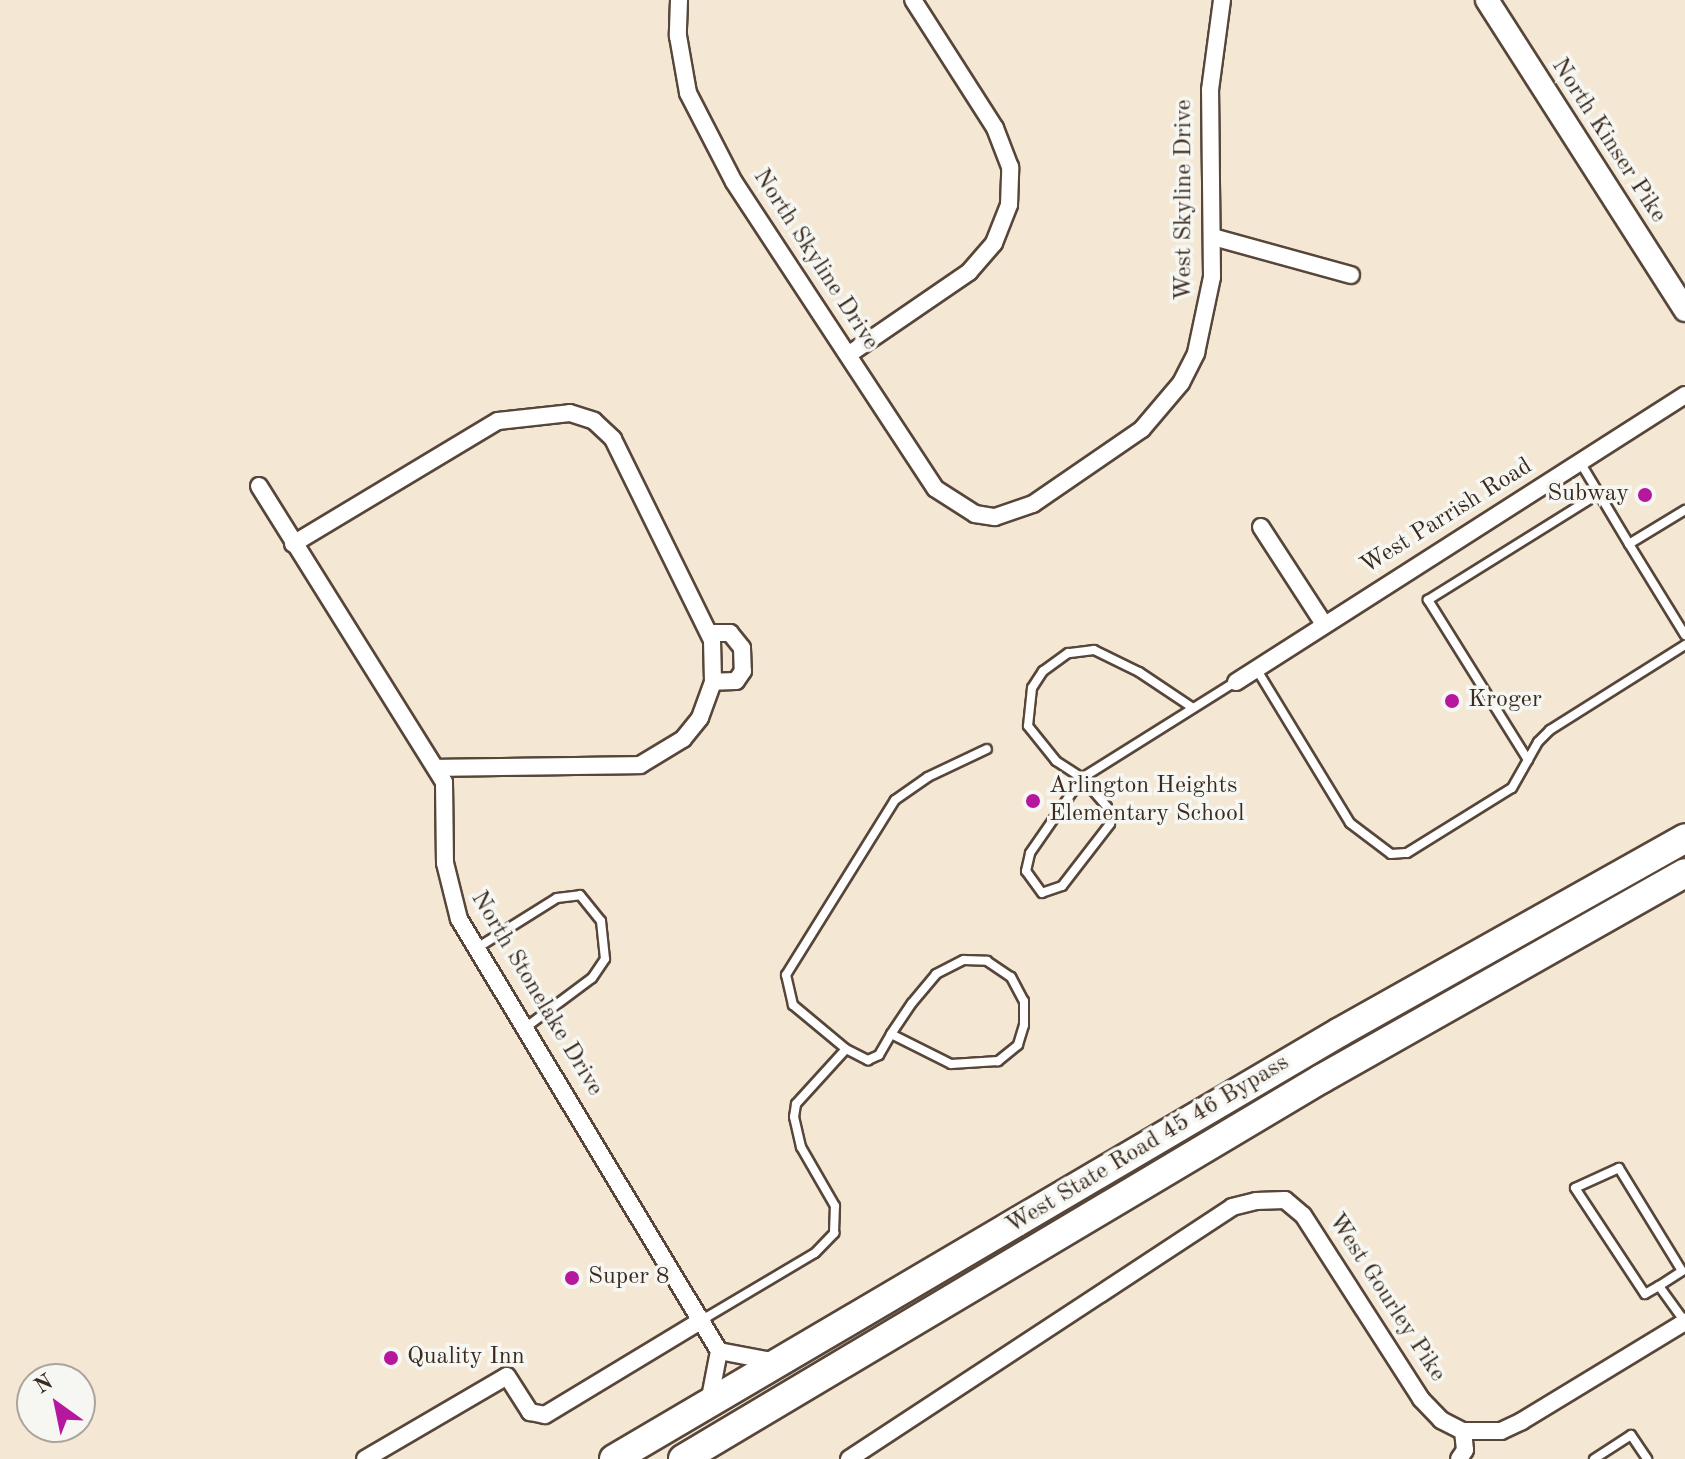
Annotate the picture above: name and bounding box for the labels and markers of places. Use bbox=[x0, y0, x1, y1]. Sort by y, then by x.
place label: Subway bbox=[1547, 481, 1629, 509]
marker: Subway bbox=[1636, 486, 1654, 504]
place label: Kroger bbox=[1468, 687, 1542, 715]
marker: Kroger bbox=[1443, 692, 1461, 710]
place label: Arlington Heights Elementary School bbox=[1049, 773, 1244, 829]
marker: Arlington Heights Elementary School bbox=[1024, 792, 1042, 810]
place label: Super 8 bbox=[588, 1264, 670, 1292]
marker: Super 8 bbox=[563, 1269, 581, 1287]
place label: Quality Inn bbox=[407, 1344, 525, 1372]
marker: Quality Inn bbox=[382, 1349, 400, 1367]

